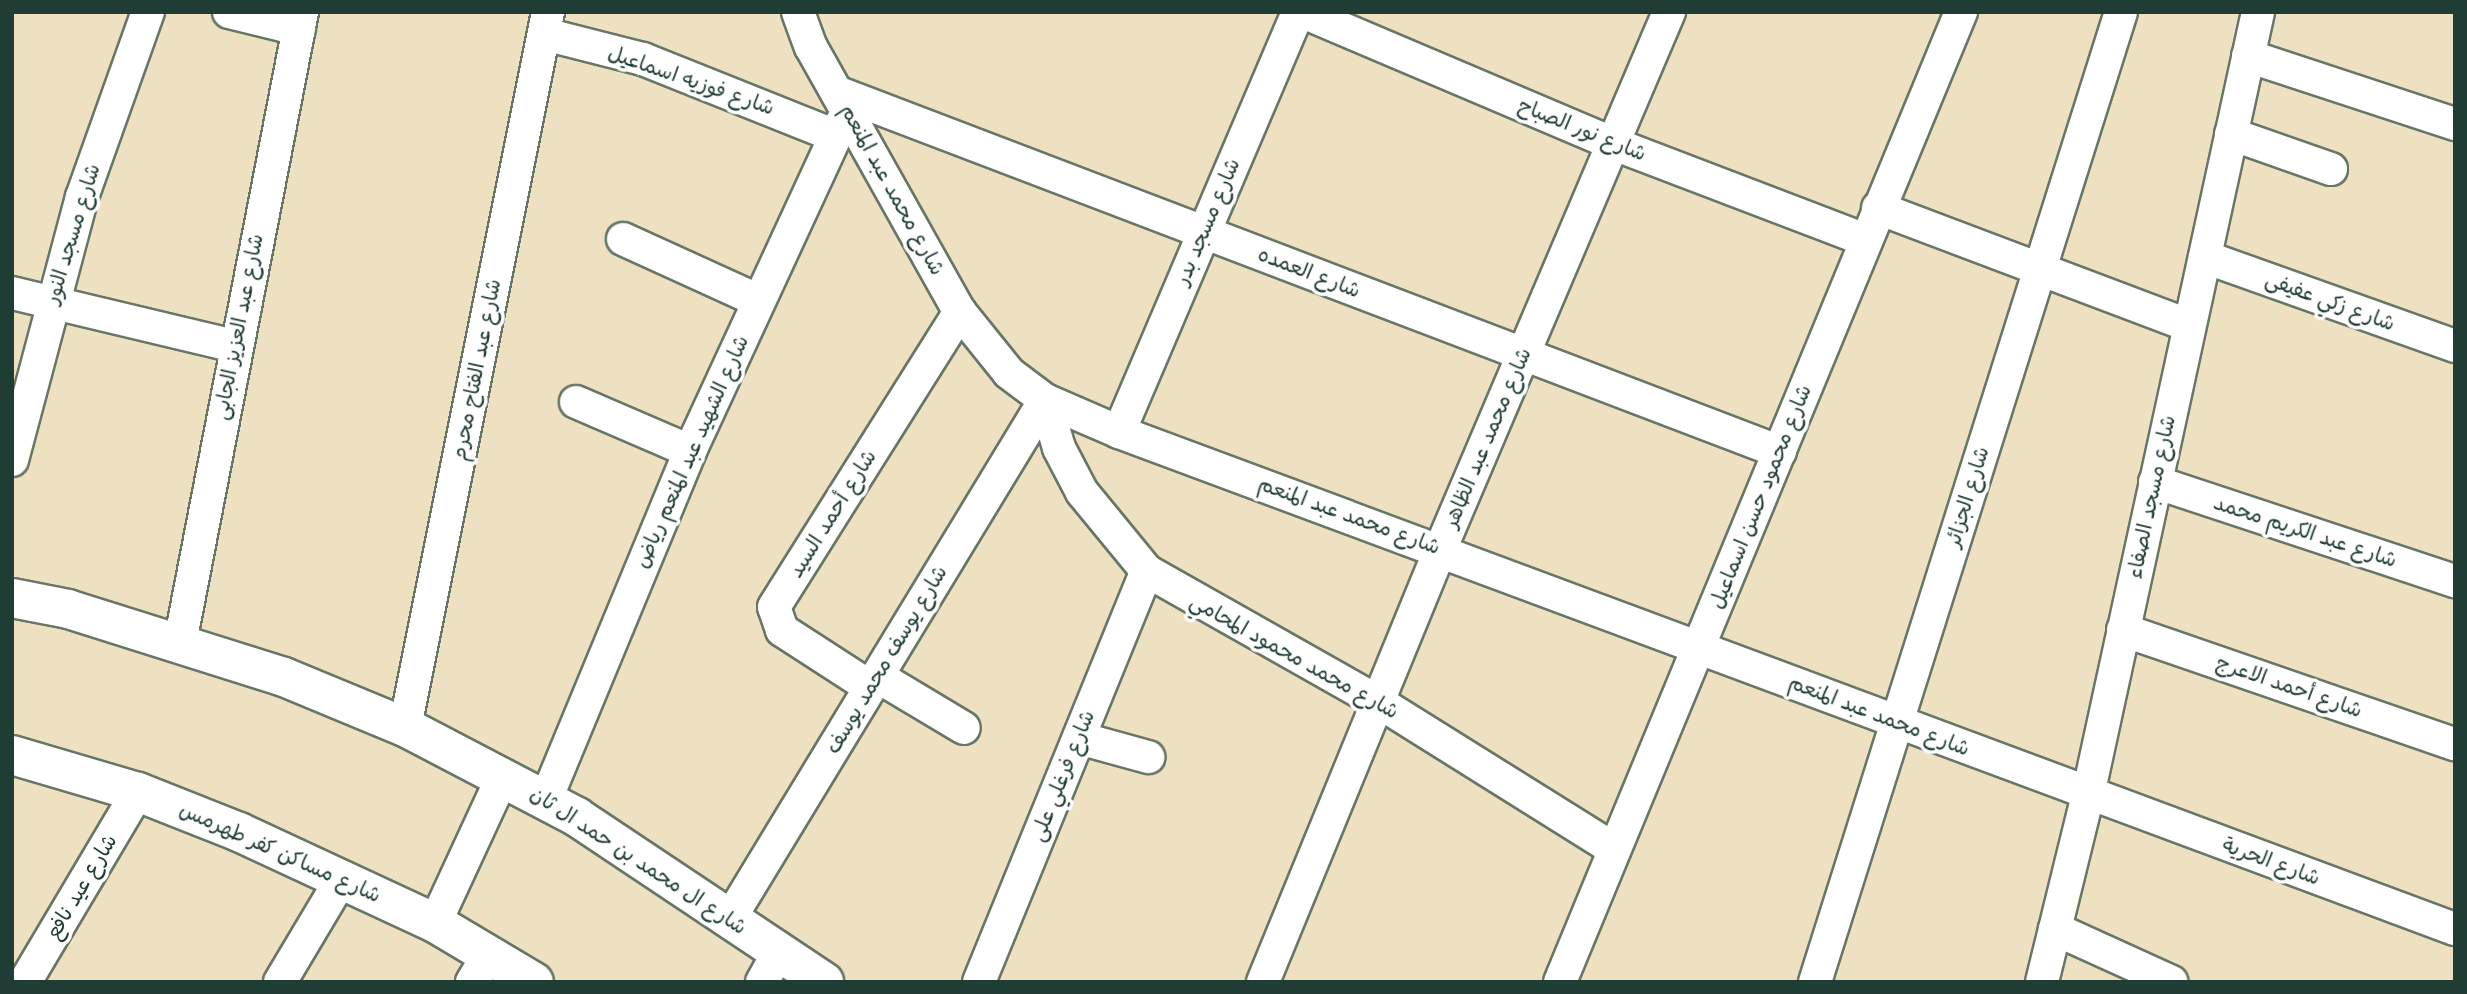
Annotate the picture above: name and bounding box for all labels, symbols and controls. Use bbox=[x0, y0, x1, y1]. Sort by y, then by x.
street label: شارع فوزيه اسماعيل bbox=[605, 41, 777, 121]
street label: شارع نور الصباح bbox=[1514, 93, 1650, 167]
street label: شارع محمد عبد المنعم bbox=[835, 100, 949, 280]
street label: شارع مسجد بدر bbox=[1170, 155, 1246, 289]
street label: شارع مسجد النور bbox=[40, 161, 106, 307]
street label: شارع عبد العزيز الجابى bbox=[209, 232, 269, 422]
street label: شارع العمده bbox=[1254, 242, 1364, 304]
street label: شارع زكي عفيفى bbox=[2262, 267, 2398, 337]
street label: شارع عبد الفتاح محرم bbox=[447, 277, 507, 463]
street label: شارع الشهيد عبد المنعم رياض bbox=[629, 332, 755, 572]
street label: شارع محمد عبد الظاهر bbox=[1439, 344, 1537, 532]
street label: شارع محمود حسن اسماعيل bbox=[1704, 381, 1818, 613]
street label: شارع مسجد الصفاء bbox=[2122, 413, 2182, 581]
street label: شارع الجزائر bbox=[1941, 444, 1995, 550]
street label: شارع أحمد السيد bbox=[784, 445, 882, 583]
street label: شارع محمد عبد المنعم bbox=[1255, 471, 1443, 561]
street label: شارع عبد الكريم محمد bbox=[2210, 490, 2400, 574]
street label: شارع يوسف محمد يوسف bbox=[821, 561, 953, 759]
street label: شارع محمد محمود المحامي bbox=[1185, 589, 1403, 725]
street label: شارع أحمد الاعرج bbox=[2213, 650, 2365, 724]
street label: شارع محمد عبد المنعم bbox=[1785, 670, 1973, 762]
street label: شارع فرغلي على bbox=[1025, 707, 1101, 845]
street label: شارع ال محمد بن حمد ال ثان bbox=[525, 782, 751, 940]
street label: شارع مساكن كفر طهرمس bbox=[175, 797, 385, 909]
street label: شارع عيد نافع bbox=[41, 830, 123, 944]
street label: شارع الحرية bbox=[2219, 833, 2323, 891]

